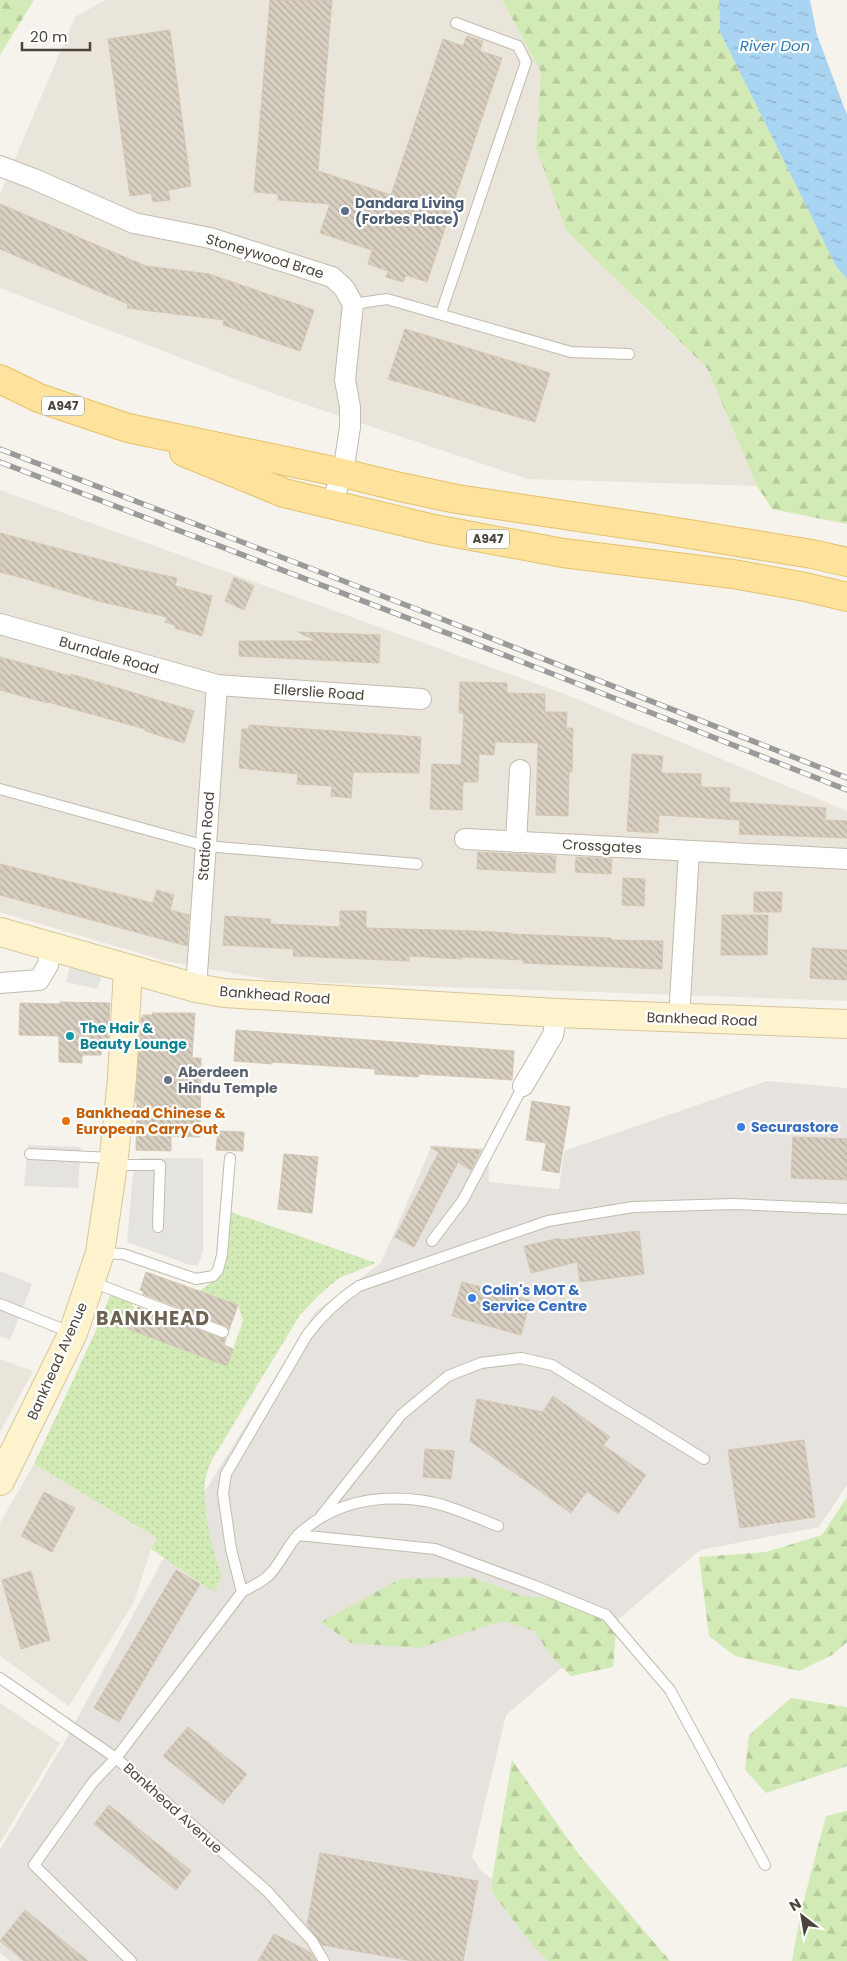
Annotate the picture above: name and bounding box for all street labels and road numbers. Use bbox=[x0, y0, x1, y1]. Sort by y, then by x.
street label: Stoneywood Brae bbox=[204, 229, 327, 284]
road number: A947 bbox=[42, 396, 84, 416]
road number: A947 bbox=[467, 530, 509, 548]
street label: Burndale Road bbox=[57, 631, 161, 679]
street label: Ellerslie Road bbox=[273, 679, 365, 705]
street label: Station Road bbox=[193, 791, 219, 881]
street label: Crossgates bbox=[562, 834, 642, 858]
street label: Bankhead Road bbox=[219, 981, 331, 1009]
street label: Bankhead Road bbox=[646, 1007, 758, 1031]
street label: Bankhead Avenue bbox=[22, 1299, 92, 1423]
street label: Bankhead Avenue bbox=[119, 1758, 227, 1858]

